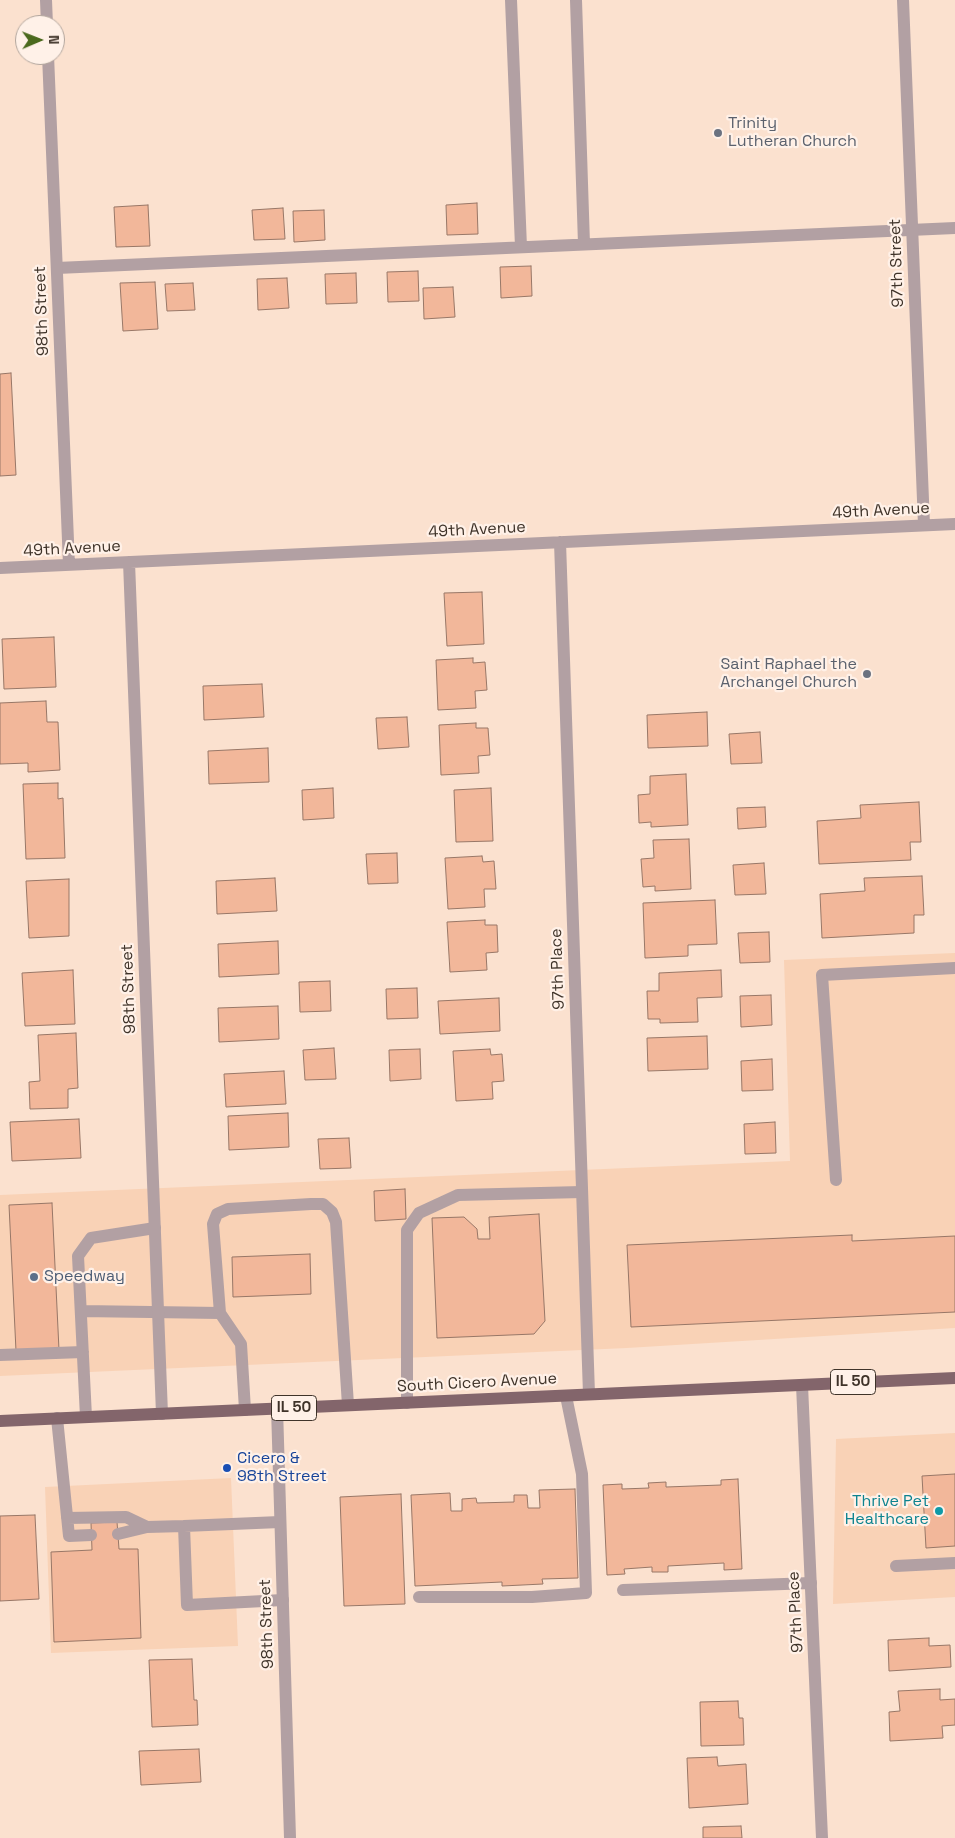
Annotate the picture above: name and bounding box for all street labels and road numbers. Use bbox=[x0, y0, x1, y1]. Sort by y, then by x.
street label: 97th Street bbox=[886, 218, 908, 308]
street label: 98th Street bbox=[31, 266, 53, 356]
street label: 49th Avenue bbox=[832, 499, 930, 523]
street label: 49th Avenue bbox=[428, 518, 526, 542]
street label: 49th Avenue bbox=[23, 537, 121, 561]
street label: 97th Place bbox=[547, 928, 569, 1010]
street label: 98th Street bbox=[118, 944, 140, 1034]
street label: South Cicero Avenue bbox=[396, 1369, 558, 1397]
road number: IL 50 bbox=[830, 1370, 876, 1394]
road number: IL 50 bbox=[272, 1396, 316, 1420]
street label: 97th Place bbox=[784, 1571, 808, 1653]
street label: 98th Street bbox=[256, 1579, 278, 1669]

